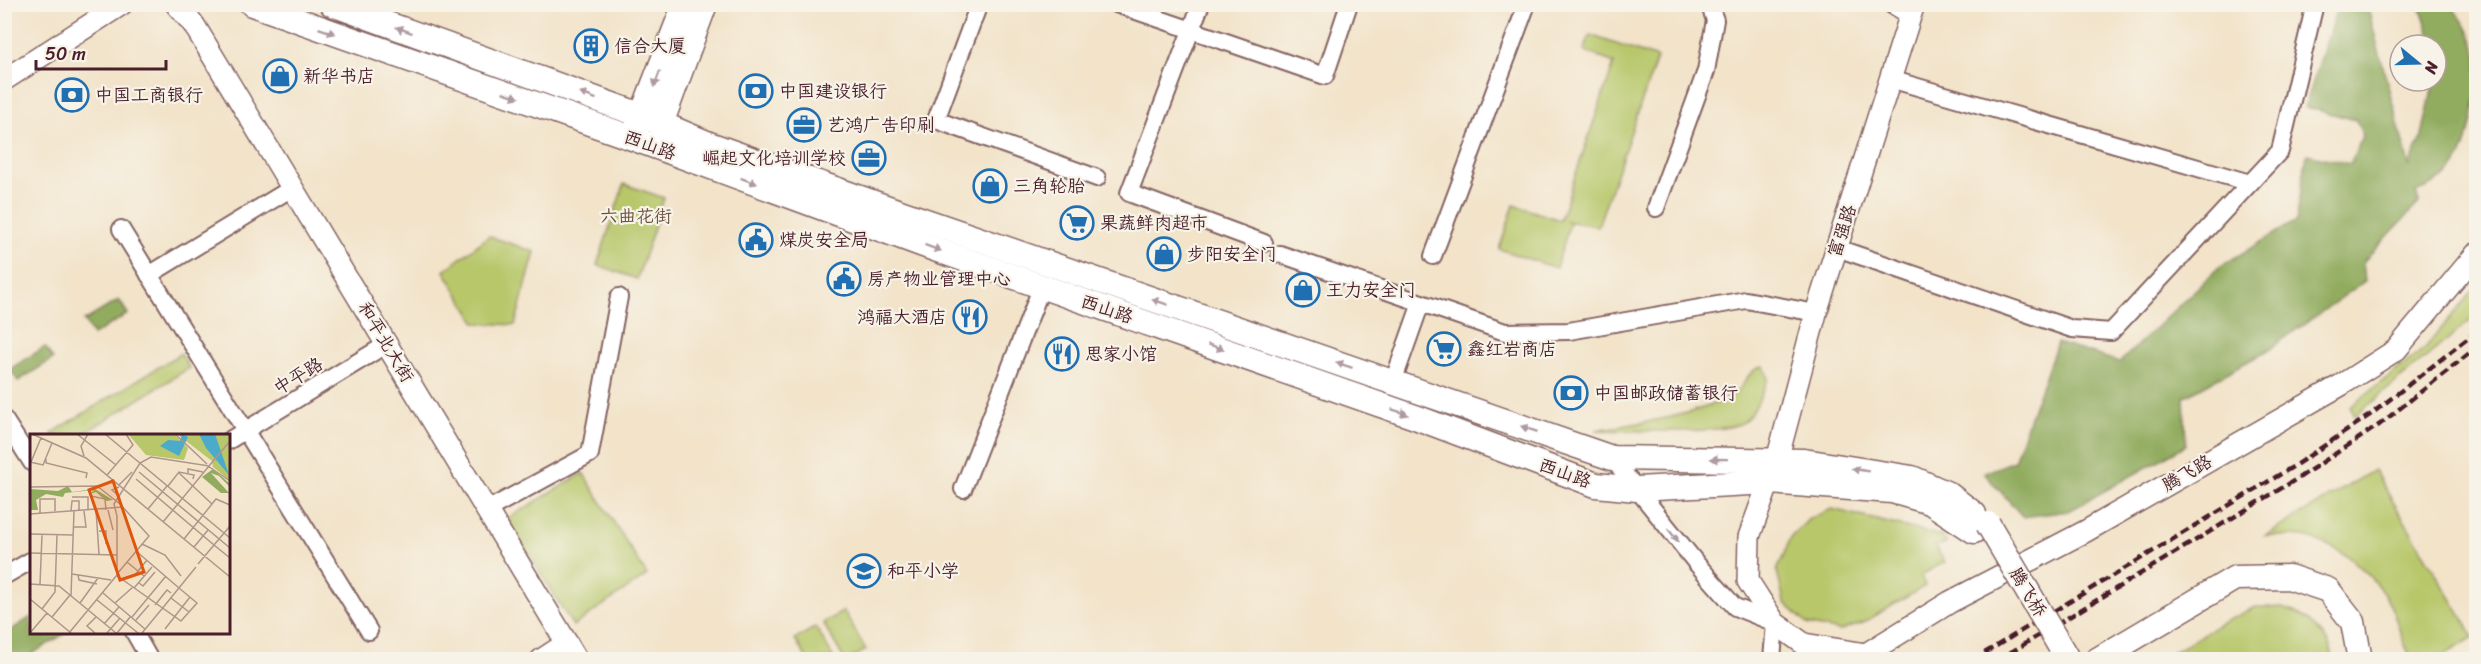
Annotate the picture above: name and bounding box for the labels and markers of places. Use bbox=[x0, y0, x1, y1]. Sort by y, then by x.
building icon: 信合大厦 bbox=[573, 28, 609, 64]
place label: 信合大厦 bbox=[614, 30, 686, 62]
shop icon: 新华书店 bbox=[262, 58, 298, 94]
place label: 新华书店 bbox=[303, 60, 375, 92]
bank icon: 中国建设银行 bbox=[738, 73, 774, 109]
place label: 中国建设银行 bbox=[779, 75, 887, 107]
bank icon: 中国工商银行 bbox=[54, 77, 90, 113]
place label: 中国工商银行 bbox=[95, 79, 203, 111]
office icon: 艺鸿广告印刷 bbox=[786, 107, 822, 143]
place label: 艺鸿广告印刷 bbox=[827, 109, 935, 141]
office icon: 崛起文化培训学校 bbox=[851, 140, 887, 176]
place label: 崛起文化培训学校 bbox=[702, 142, 846, 174]
shop icon: 三角轮胎 bbox=[972, 168, 1008, 204]
place label: 三角轮胎 bbox=[1013, 170, 1085, 202]
supermarket icon: 果蔬鲜肉超市 bbox=[1059, 205, 1095, 241]
place label: 果蔬鲜肉超市 bbox=[1100, 207, 1208, 239]
public building icon: 煤炭安全局 bbox=[738, 222, 774, 258]
place label: 煤炭安全局 bbox=[779, 224, 869, 256]
shop icon: 步阳安全门 bbox=[1146, 236, 1182, 272]
place label: 步阳安全门 bbox=[1187, 238, 1277, 270]
public building icon: 房产物业管理中心 bbox=[826, 261, 862, 297]
place label: 房产物业管理中心 bbox=[867, 263, 1011, 295]
shop icon: 王力安全门 bbox=[1285, 272, 1321, 308]
place label: 王力安全门 bbox=[1326, 274, 1416, 306]
restaurant icon: 鸿福大酒店 bbox=[952, 299, 988, 335]
place label: 鸿福大酒店 bbox=[857, 301, 947, 333]
supermarket icon: 鑫红岩商店 bbox=[1426, 331, 1462, 367]
place label: 鑫红岩商店 bbox=[1467, 333, 1557, 365]
restaurant icon: 思家小馆 bbox=[1044, 336, 1080, 372]
place label: 思家小馆 bbox=[1085, 338, 1157, 370]
bank icon: 中国邮政储蓄银行 bbox=[1553, 375, 1589, 411]
place label: 中国邮政储蓄银行 bbox=[1594, 377, 1738, 409]
school or university icon: 和平小学 bbox=[846, 553, 882, 589]
place label: 和平小学 bbox=[887, 555, 959, 587]

